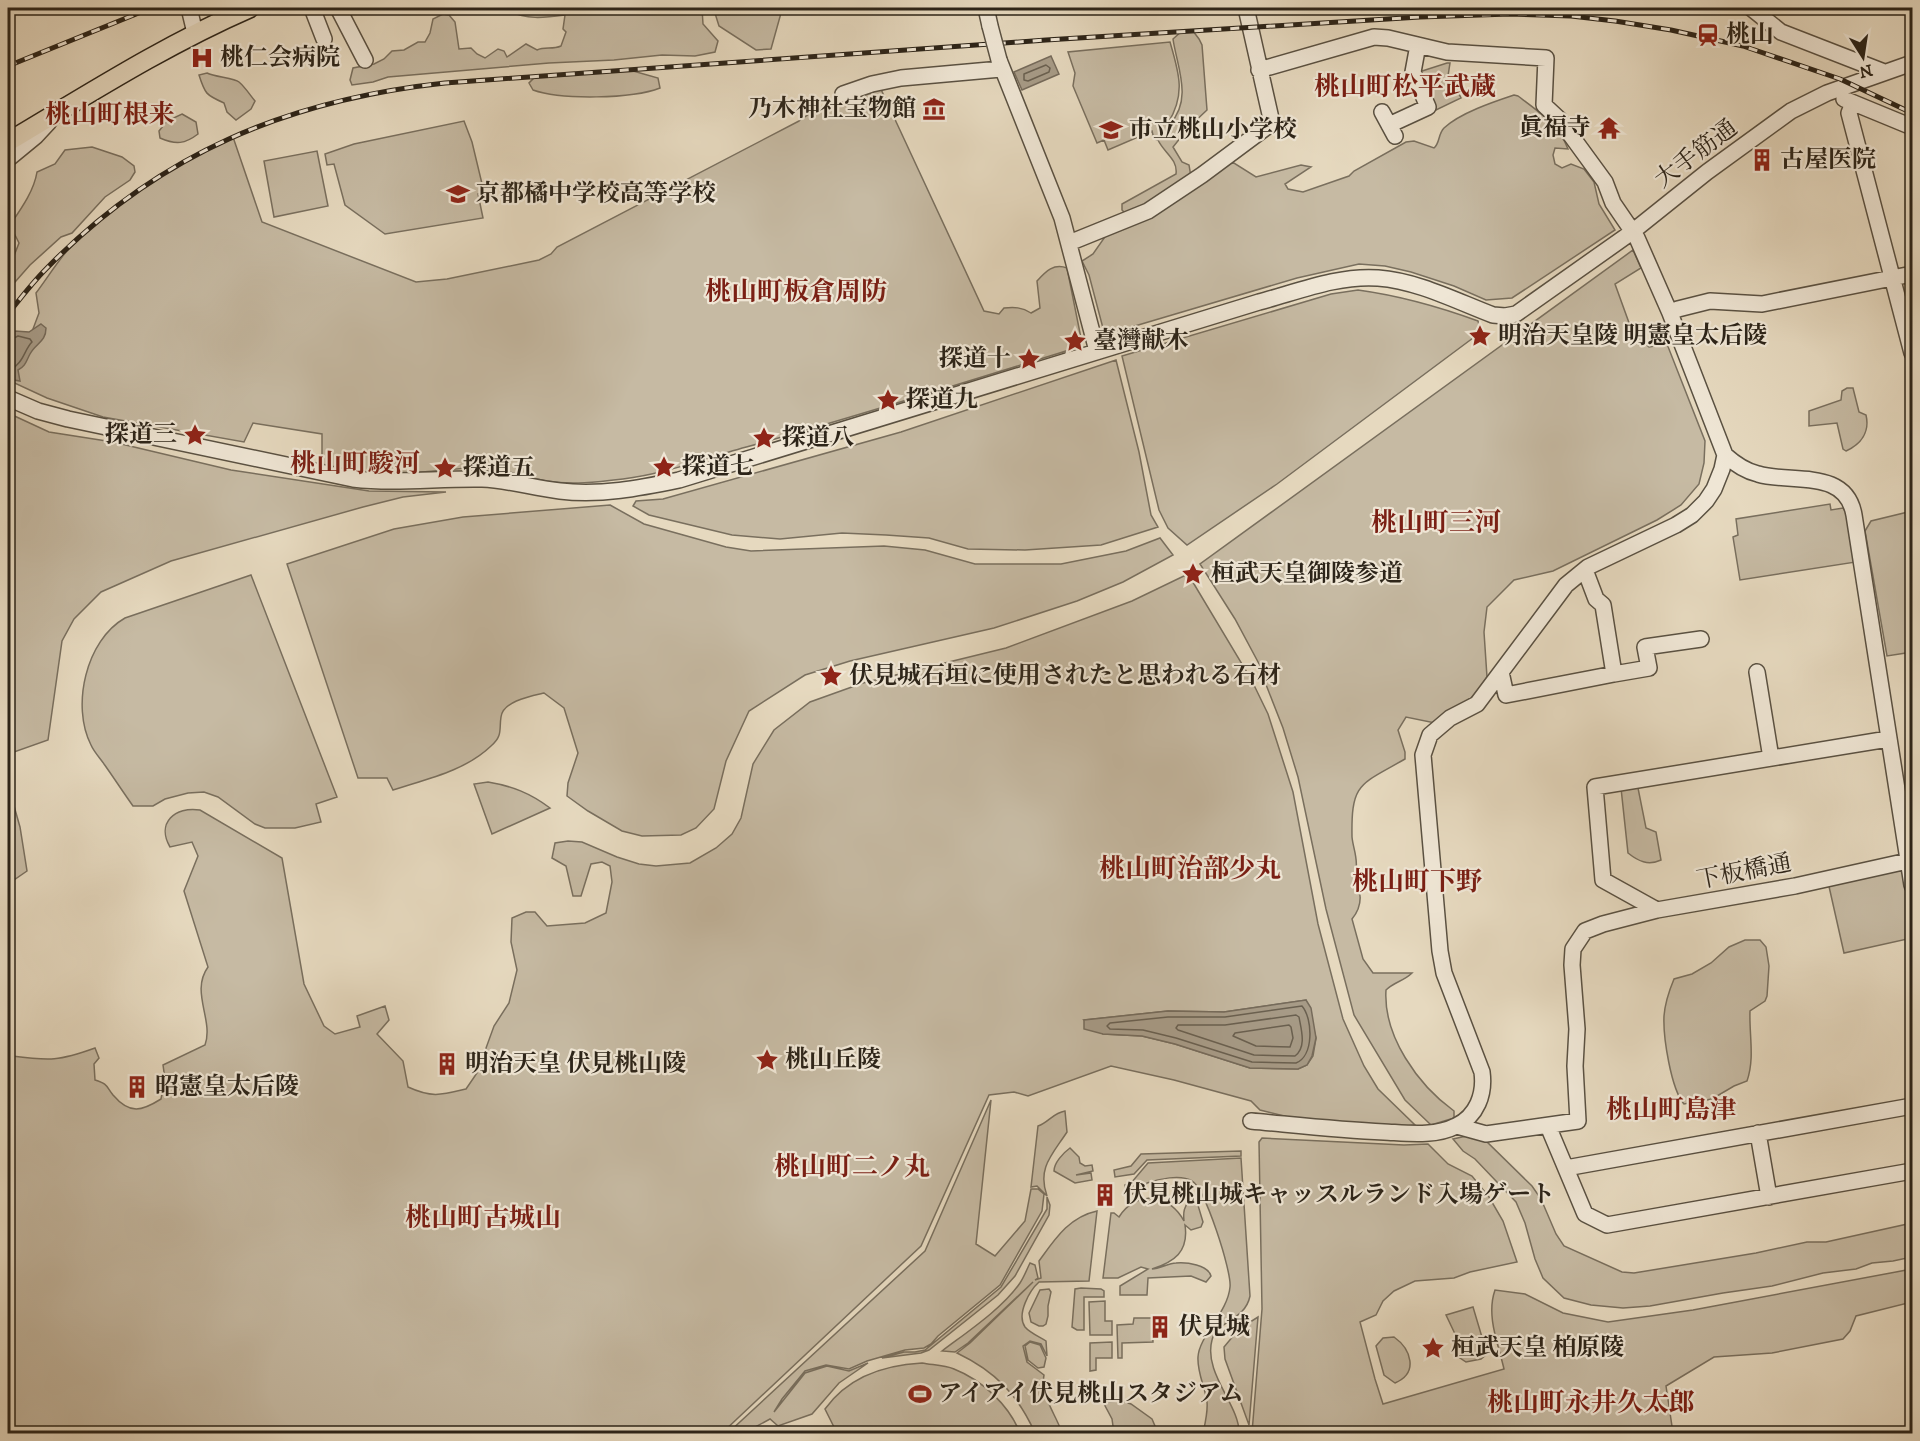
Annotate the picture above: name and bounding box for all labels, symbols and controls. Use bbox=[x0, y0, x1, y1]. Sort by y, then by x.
place label: 桃山 bbox=[1726, 20, 1774, 50]
station icon: 桃山 bbox=[1695, 22, 1721, 48]
north arrow bbox=[1833, 27, 1893, 87]
place label: 桃仁会病院 bbox=[220, 43, 340, 73]
hospital icon: 桃仁会病院 bbox=[189, 45, 215, 71]
text: N bbox=[1857, 60, 1874, 82]
district label: 桃山町松平武蔵 bbox=[1314, 71, 1496, 104]
place label: 乃木神社宝物館 bbox=[748, 94, 916, 124]
museum icon: 乃木神社宝物館 bbox=[921, 96, 947, 122]
district label: 桃山町根来 bbox=[45, 99, 175, 132]
place label: 眞福寺 bbox=[1519, 113, 1591, 143]
street label: 大手筋通 bbox=[1649, 113, 1743, 195]
place label: 市立桃山小学校 bbox=[1129, 115, 1297, 145]
temple icon: 眞福寺 bbox=[1596, 115, 1622, 141]
school or university icon: 市立桃山小学校 bbox=[1098, 117, 1124, 143]
place label: 古屋医院 bbox=[1780, 145, 1876, 175]
building icon: 古屋医院 bbox=[1749, 147, 1775, 173]
place label: 京都橘中学校高等学校 bbox=[476, 179, 716, 209]
school or university icon: 京都橘中学校高等学校 bbox=[445, 181, 471, 207]
district label: 桃山町板倉周防 bbox=[705, 276, 887, 309]
place label: 明治天皇陵 明憲皇太后陵 bbox=[1498, 321, 1767, 351]
place icon: 明治天皇陵 明憲皇太后陵 bbox=[1467, 323, 1493, 349]
place label: 臺灣献木 bbox=[1093, 326, 1189, 356]
place icon: 臺灣献木 bbox=[1062, 328, 1088, 354]
place label: 探道十 bbox=[939, 344, 1011, 374]
place icon: 探道十 bbox=[1016, 346, 1042, 372]
place label: 探道九 bbox=[906, 385, 978, 415]
place icon: 探道九 bbox=[875, 387, 901, 413]
place label: 探道三 bbox=[105, 420, 177, 450]
place icon: 探道三 bbox=[182, 422, 208, 448]
place label: 探道八 bbox=[782, 423, 854, 453]
place icon: 探道八 bbox=[751, 425, 777, 451]
district label: 桃山町駿河 bbox=[290, 448, 420, 481]
place label: 探道七 bbox=[682, 452, 754, 482]
place label: 探道五 bbox=[463, 453, 535, 483]
place icon: 探道七 bbox=[651, 454, 677, 480]
place icon: 探道五 bbox=[432, 455, 458, 481]
district label: 桃山町三河 bbox=[1371, 507, 1501, 540]
place label: 桓武天皇御陵参道 bbox=[1211, 559, 1403, 589]
place icon: 桓武天皇御陵参道 bbox=[1180, 561, 1206, 587]
place label: 伏見城石垣に使用されたと思われる石材 bbox=[849, 661, 1281, 691]
place icon: 伏見城石垣に使用されたと思われる石材 bbox=[818, 663, 844, 689]
street label: 下板橋通 bbox=[1694, 848, 1794, 896]
district label: 桃山町治部少丸 bbox=[1099, 853, 1281, 886]
district label: 桃山町下野 bbox=[1352, 866, 1482, 899]
place label: 桃山丘陵 bbox=[785, 1045, 881, 1075]
place icon: 桃山丘陵 bbox=[754, 1047, 780, 1073]
place label: 明治天皇 伏見桃山陵 bbox=[465, 1049, 686, 1079]
building icon: 明治天皇 伏見桃山陵 bbox=[434, 1051, 460, 1077]
place label: 昭憲皇太后陵 bbox=[155, 1072, 299, 1102]
building icon: 昭憲皇太后陵 bbox=[124, 1074, 150, 1100]
district label: 桃山町島津 bbox=[1606, 1094, 1737, 1127]
district label: 桃山町二ノ丸 bbox=[774, 1151, 930, 1184]
place label: 伏見桃山城キャッスルランド入場ゲート bbox=[1123, 1180, 1555, 1210]
building icon: 伏見桃山城キャッスルランド入場ゲート bbox=[1092, 1182, 1118, 1208]
district label: 桃山町古城山 bbox=[405, 1202, 561, 1235]
place label: 伏見城 bbox=[1178, 1312, 1250, 1342]
building icon: 伏見城 bbox=[1147, 1314, 1173, 1340]
place label: 桓武天皇 柏原陵 bbox=[1451, 1333, 1624, 1363]
place icon: 桓武天皇 柏原陵 bbox=[1420, 1335, 1446, 1361]
place label: アイアイ伏見桃山スタジアム bbox=[938, 1379, 1243, 1409]
sports icon: アイアイ伏見桃山スタジアム bbox=[907, 1381, 933, 1407]
district label: 桃山町永井久太郎 bbox=[1487, 1387, 1695, 1420]

